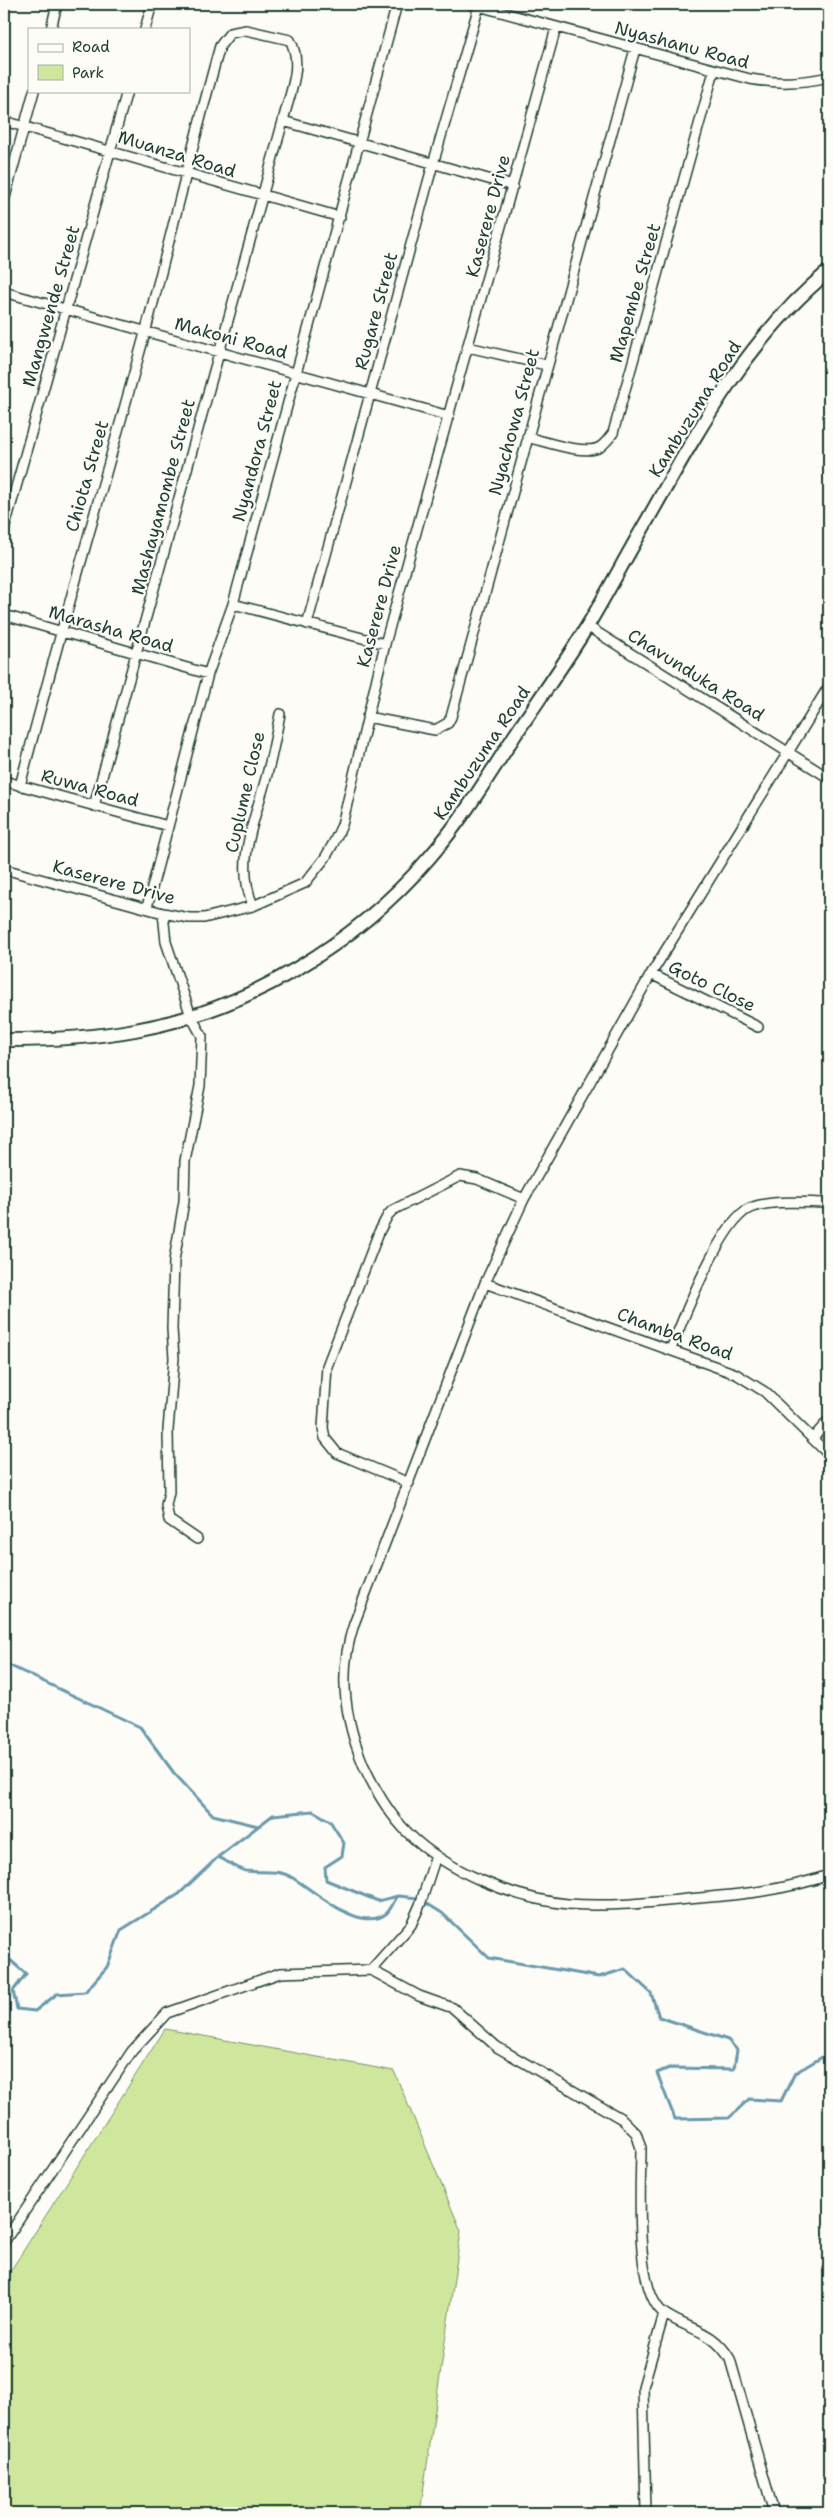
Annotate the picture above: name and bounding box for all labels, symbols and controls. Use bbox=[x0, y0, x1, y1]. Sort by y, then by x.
street label: Nyashanu Road bbox=[612, 15, 752, 75]
legend bbox=[28, 28, 190, 92]
text: Road bbox=[72, 37, 110, 57]
text: Park bbox=[72, 63, 104, 83]
street label: Muanza Road bbox=[115, 125, 239, 183]
street label: Kaserere Drive bbox=[460, 152, 516, 280]
street label: Mapembe Street bbox=[604, 220, 666, 365]
street label: Mangwende Street bbox=[16, 222, 86, 390]
street label: Rugare Street bbox=[349, 249, 403, 373]
street label: Makoni Road bbox=[172, 311, 290, 365]
street label: Kambuzuma Road bbox=[643, 336, 747, 482]
street label: Nyachowa Street bbox=[483, 346, 545, 498]
street label: Nyandora Street bbox=[227, 377, 287, 524]
street label: Mashayamombe Street bbox=[125, 396, 201, 598]
street label: Chiota Street bbox=[60, 417, 114, 535]
street label: Kaserere Drive bbox=[351, 542, 407, 670]
street label: Marasha Road bbox=[46, 600, 176, 658]
street label: Chavunduka Road bbox=[623, 623, 769, 727]
street label: Kambuzuma Road bbox=[428, 681, 536, 825]
street label: Cuplume Close bbox=[219, 729, 271, 855]
street label: Ruwa Road bbox=[38, 763, 142, 813]
street label: Kaserere Drive bbox=[50, 854, 178, 910]
street label: Goto Close bbox=[664, 955, 760, 1017]
street label: Chamba Road bbox=[614, 1302, 736, 1366]

